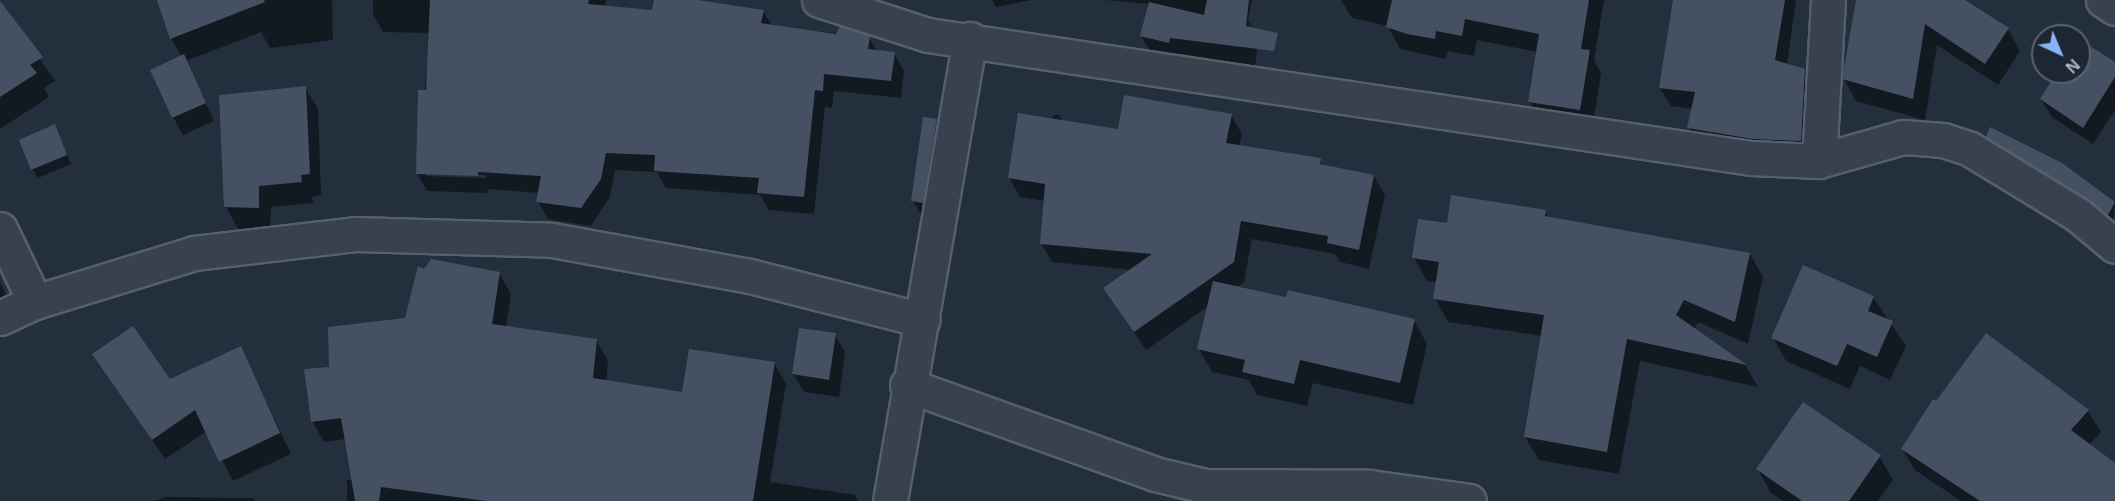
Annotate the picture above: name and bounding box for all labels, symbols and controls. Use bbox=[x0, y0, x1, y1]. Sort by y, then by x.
north arrow bbox=[2031, 24, 2091, 84]
text: N bbox=[2062, 56, 2083, 76]

